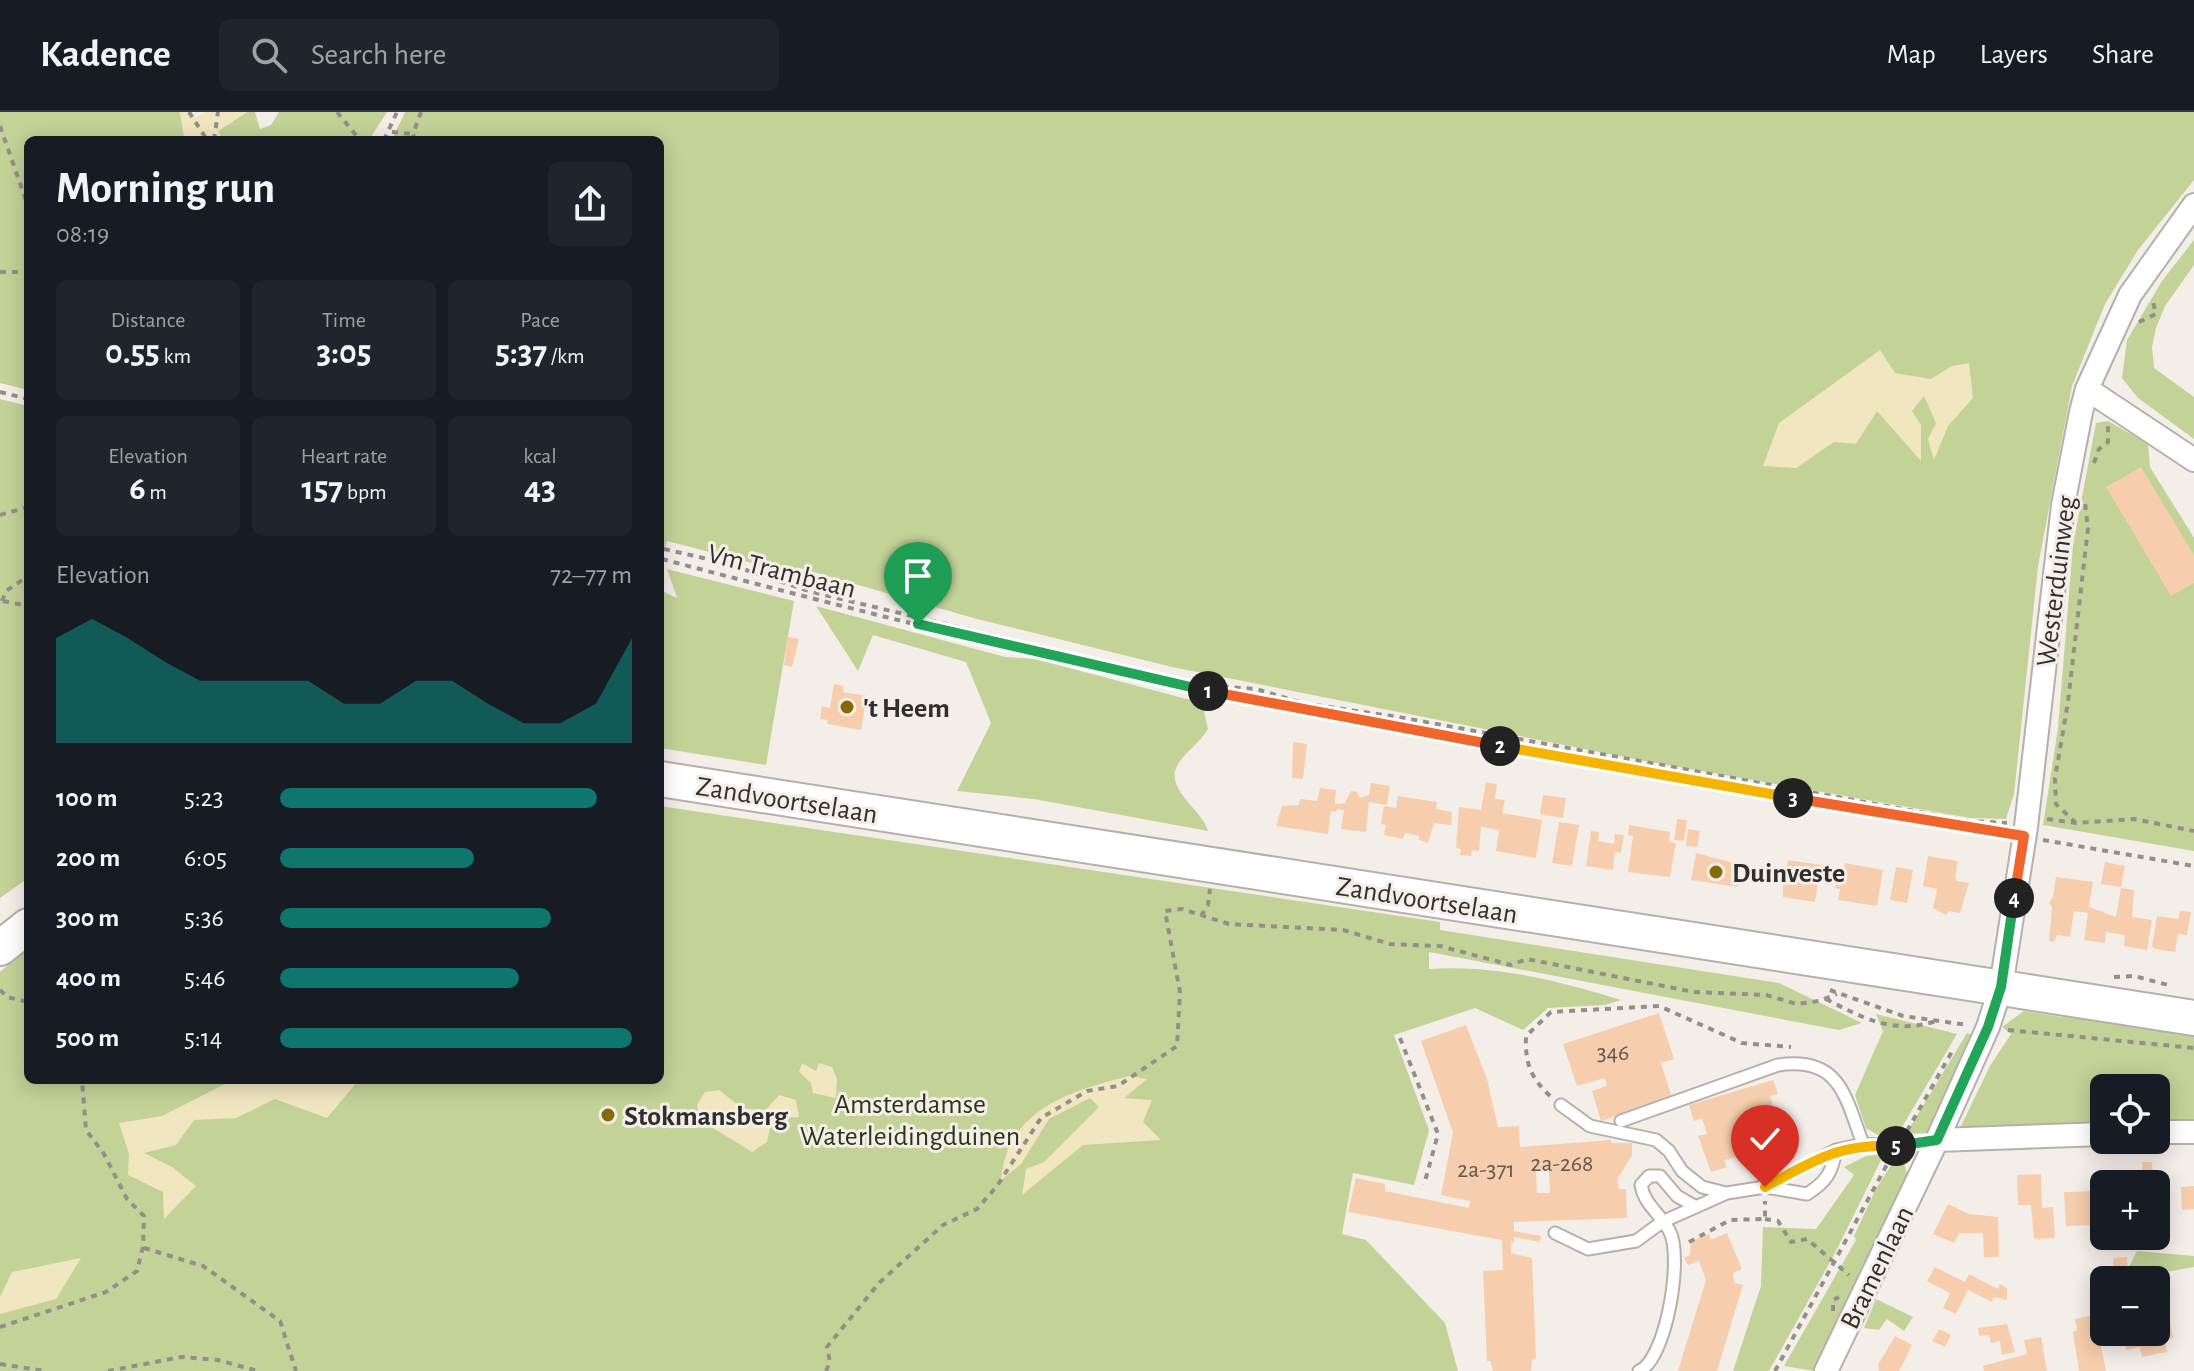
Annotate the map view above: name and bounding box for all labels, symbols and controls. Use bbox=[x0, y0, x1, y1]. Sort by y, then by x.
search box bbox=[219, 19, 779, 91]
icon: search bbox=[247, 33, 291, 77]
text: Kadence bbox=[40, 36, 171, 74]
text: Search here bbox=[311, 40, 446, 70]
text: Map bbox=[1887, 41, 1936, 69]
text: Layers bbox=[1980, 41, 2048, 69]
text: Share bbox=[2092, 41, 2154, 69]
button: share bbox=[548, 162, 632, 246]
text: Morning run bbox=[56, 167, 275, 211]
text: 08:19 bbox=[56, 221, 109, 247]
text: Distance bbox=[111, 309, 185, 331]
text: Time bbox=[322, 309, 366, 331]
text: Pace bbox=[520, 309, 560, 331]
text: 0.55 bbox=[105, 336, 160, 370]
text: 3:05 bbox=[317, 336, 371, 370]
text: 5:37 bbox=[495, 336, 547, 370]
text: km bbox=[160, 345, 191, 367]
text: /km bbox=[547, 345, 585, 367]
text: Elevation bbox=[108, 445, 188, 467]
text: Heart rate bbox=[301, 445, 387, 467]
text: kcal bbox=[523, 445, 557, 467]
text: 6 bbox=[129, 472, 146, 506]
text: 157 bbox=[301, 472, 343, 506]
text: 43 bbox=[524, 472, 556, 506]
text: m bbox=[146, 481, 167, 503]
text: bpm bbox=[343, 481, 387, 503]
street label: Westerduinweg bbox=[2033, 494, 2081, 668]
street label: Vm Trambaan bbox=[705, 540, 859, 604]
pin bbox=[884, 542, 952, 624]
icon: arrive bbox=[896, 554, 940, 598]
text: Elevation bbox=[56, 562, 150, 588]
text: 72–77 m bbox=[550, 562, 632, 588]
pin: 1 bbox=[1188, 671, 1228, 711]
text: 1 bbox=[1204, 680, 1212, 702]
place label: 't Heem bbox=[863, 695, 950, 723]
marker: 't Heem bbox=[838, 698, 856, 716]
pin: 2 bbox=[1480, 726, 1520, 766]
text: 2 bbox=[1495, 735, 1505, 757]
street label: Zandvoortselaan bbox=[694, 773, 879, 829]
pin: 3 bbox=[1773, 778, 1813, 818]
text: 100 m bbox=[56, 785, 117, 811]
text: 5:23 bbox=[184, 785, 223, 811]
text: 3 bbox=[1788, 787, 1798, 809]
text: 200 m bbox=[56, 845, 120, 871]
text: 6:05 bbox=[184, 845, 227, 871]
place label: Duinveste bbox=[1732, 860, 1845, 888]
marker: Duinveste bbox=[1707, 863, 1725, 881]
street label: Zandvoortselaan bbox=[1334, 873, 1519, 929]
pin: 4 bbox=[1994, 878, 2034, 918]
text: 4 bbox=[2008, 887, 2020, 909]
text: 300 m bbox=[56, 905, 119, 931]
text: 5:36 bbox=[184, 905, 224, 931]
text: 400 m bbox=[56, 965, 121, 991]
text: 5:46 bbox=[184, 965, 226, 991]
text: 500 m bbox=[56, 1025, 119, 1051]
text: 5:14 bbox=[184, 1025, 222, 1051]
house number: 346 bbox=[1597, 1041, 1629, 1065]
map controls bbox=[2090, 1074, 2170, 1346]
button: locate bbox=[2090, 1074, 2170, 1154]
park label: Amsterdamse Waterleidingduinen bbox=[800, 1091, 1020, 1151]
place label: Stokmansberg bbox=[624, 1103, 789, 1131]
pin bbox=[1731, 1105, 1799, 1187]
marker: Stokmansberg bbox=[599, 1106, 617, 1124]
icon: check bbox=[1743, 1117, 1787, 1161]
pin: 5 bbox=[1876, 1126, 1916, 1166]
text: 5 bbox=[1891, 1135, 1901, 1157]
house number: 2a-268 bbox=[1531, 1152, 1593, 1176]
house number: 2a-371 bbox=[1457, 1158, 1515, 1182]
button: + bbox=[2090, 1170, 2170, 1250]
street label: Bramenlaan bbox=[1836, 1202, 1920, 1334]
button: − bbox=[2090, 1266, 2170, 1346]

